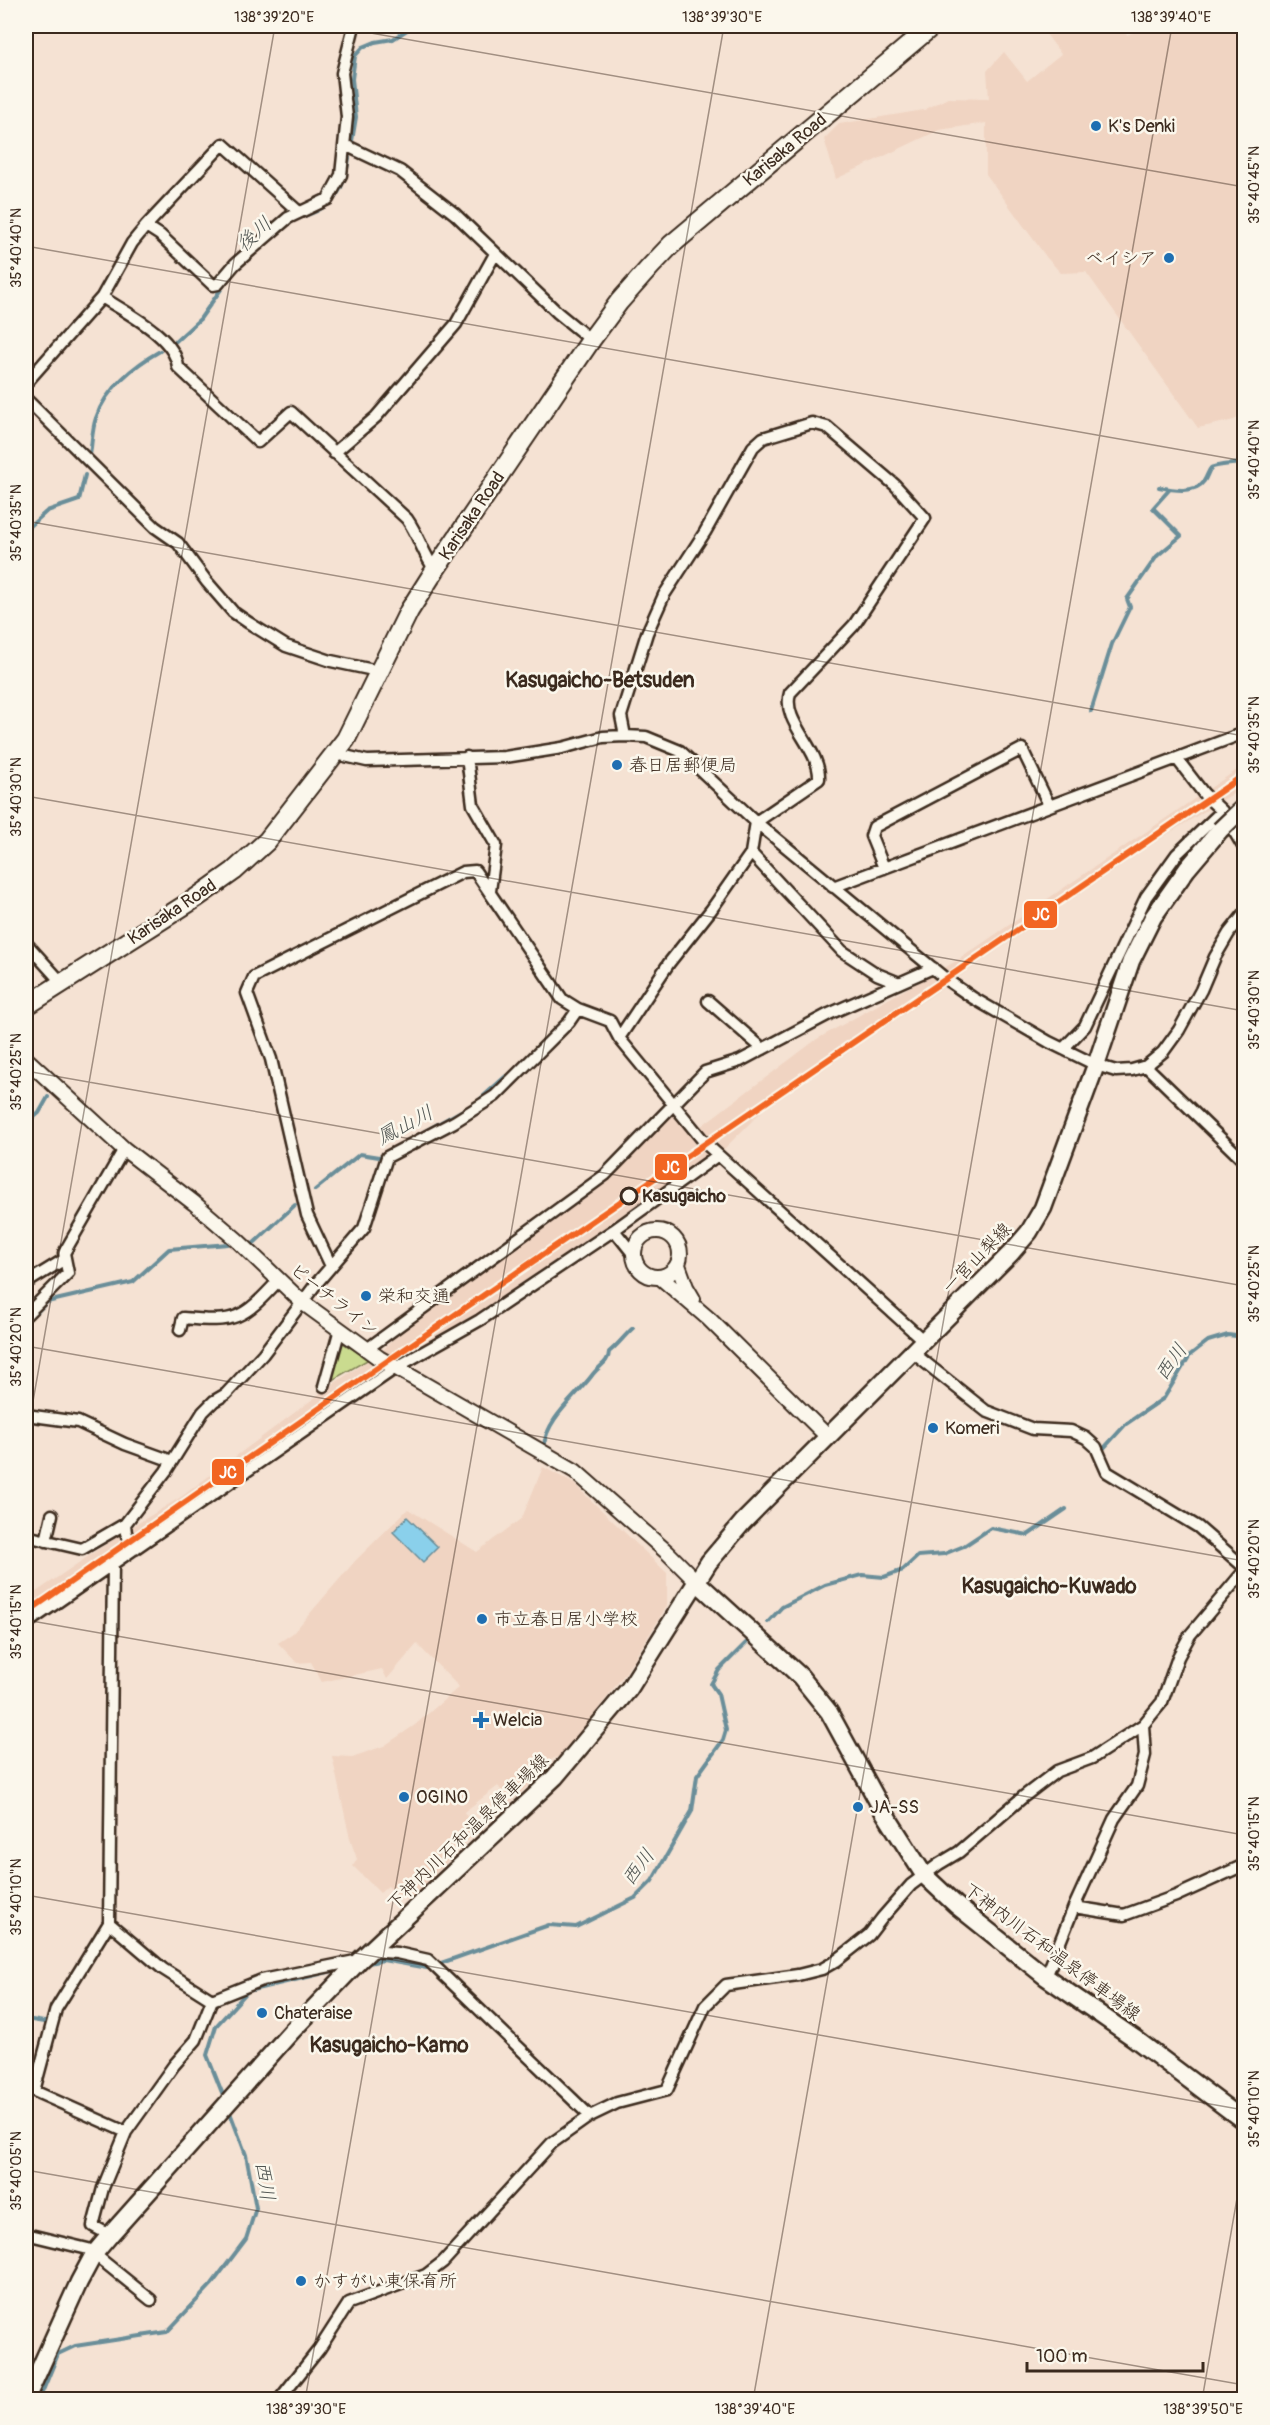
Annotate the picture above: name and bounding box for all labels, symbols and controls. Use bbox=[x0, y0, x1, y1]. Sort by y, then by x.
text: 138°39'20"E bbox=[234, 8, 314, 27]
text: 138°39'30"E bbox=[682, 8, 762, 27]
text: 138°39'40"E bbox=[1131, 8, 1211, 27]
street label: Karisaka Road bbox=[738, 108, 832, 192]
place label: K's Denki bbox=[1108, 115, 1175, 138]
marker: K's Denki bbox=[1089, 119, 1103, 133]
text: 35°40'45"N bbox=[1245, 146, 1264, 224]
text: 35°40'40"N bbox=[7, 208, 26, 288]
water label: 後川 bbox=[231, 211, 277, 257]
place label: ベイシア bbox=[1085, 247, 1157, 270]
marker: ベイシア bbox=[1162, 251, 1176, 265]
text: 35°40'40"N bbox=[1245, 420, 1264, 500]
street label: Karisaka Road bbox=[434, 467, 510, 565]
text: 35°40'35"N bbox=[7, 484, 26, 562]
district label: Kasugaicho-Betsuden bbox=[505, 667, 695, 694]
text: 35°40'35"N bbox=[1245, 696, 1264, 774]
place label: 春日居郵便局 bbox=[629, 754, 737, 777]
text: 35°40'30"N bbox=[7, 757, 26, 837]
marker: 春日居郵便局 bbox=[610, 758, 624, 772]
street label: Karisaka Road bbox=[123, 874, 221, 950]
line badge: JC bbox=[1023, 900, 1058, 929]
text: JC bbox=[1032, 905, 1050, 925]
text: 35°40'30"N bbox=[1245, 970, 1264, 1050]
text: 35°40'25"N bbox=[7, 1033, 26, 1111]
water label: 鳳山川 bbox=[373, 1100, 437, 1150]
line badge: JC bbox=[654, 1153, 688, 1181]
text: JC bbox=[662, 1158, 680, 1178]
place label: Kasugaicho bbox=[642, 1185, 726, 1208]
marker: Kasugaicho bbox=[620, 1187, 638, 1205]
street label: 一宮山梨線 bbox=[937, 1218, 1017, 1298]
text: 35°40'25"N bbox=[1245, 1245, 1264, 1323]
street label: ピーチライン bbox=[285, 1258, 383, 1342]
place label: 栄和交通 bbox=[378, 1285, 450, 1308]
marker: 栄和交通 bbox=[359, 1289, 373, 1303]
text: 35°40'20"N bbox=[7, 1307, 26, 1387]
water label: 西川 bbox=[1149, 1338, 1193, 1386]
place label: Komeri bbox=[945, 1417, 999, 1440]
marker: Komeri bbox=[926, 1421, 940, 1435]
line badge: JC bbox=[211, 1458, 245, 1486]
text: JC bbox=[219, 1463, 237, 1483]
text: 35°40'20"N bbox=[1245, 1519, 1264, 1599]
district label: Kasugaicho-Kuwado bbox=[961, 1573, 1137, 1600]
text: 35°40'15"N bbox=[7, 1584, 26, 1660]
place label: 市立春日居小学校 bbox=[494, 1608, 638, 1631]
marker: 市立春日居小学校 bbox=[475, 1612, 489, 1626]
place label: Welcia bbox=[493, 1709, 542, 1732]
marker: Welcia bbox=[474, 1713, 488, 1727]
street label: 下神内川石和温泉停車場線 bbox=[382, 1749, 554, 1915]
place label: OGINO bbox=[416, 1786, 468, 1809]
marker: OGINO bbox=[397, 1790, 411, 1804]
place label: JA-SS bbox=[870, 1796, 919, 1819]
text: 35°40'15"N bbox=[1245, 1796, 1264, 1872]
marker: JA-SS bbox=[851, 1800, 865, 1814]
water label: 西川 bbox=[616, 1844, 660, 1890]
text: 35°40'10"N bbox=[7, 1858, 26, 1936]
street label: 下神内川石和温泉停車場線 bbox=[959, 1878, 1145, 2026]
place label: Chateraise bbox=[274, 2002, 353, 2025]
marker: Chateraise bbox=[255, 2006, 269, 2020]
district label: Kasugaicho-Kamo bbox=[309, 2032, 469, 2059]
text: 35°40'10"N bbox=[1245, 2070, 1264, 2148]
text: 35°40'05"N bbox=[7, 2131, 26, 2211]
water label: 西川 bbox=[250, 2159, 280, 2203]
place label: かすがい東保育所 bbox=[313, 2270, 457, 2293]
marker: かすがい東保育所 bbox=[294, 2274, 308, 2288]
scale bar bbox=[1027, 2335, 1202, 2373]
text: 100 m bbox=[1036, 2345, 1088, 2368]
text: 138°39'30"E bbox=[266, 2400, 346, 2419]
text: 138°39'40"E bbox=[715, 2400, 795, 2419]
text: 138°39'50"E bbox=[1163, 2400, 1243, 2419]

